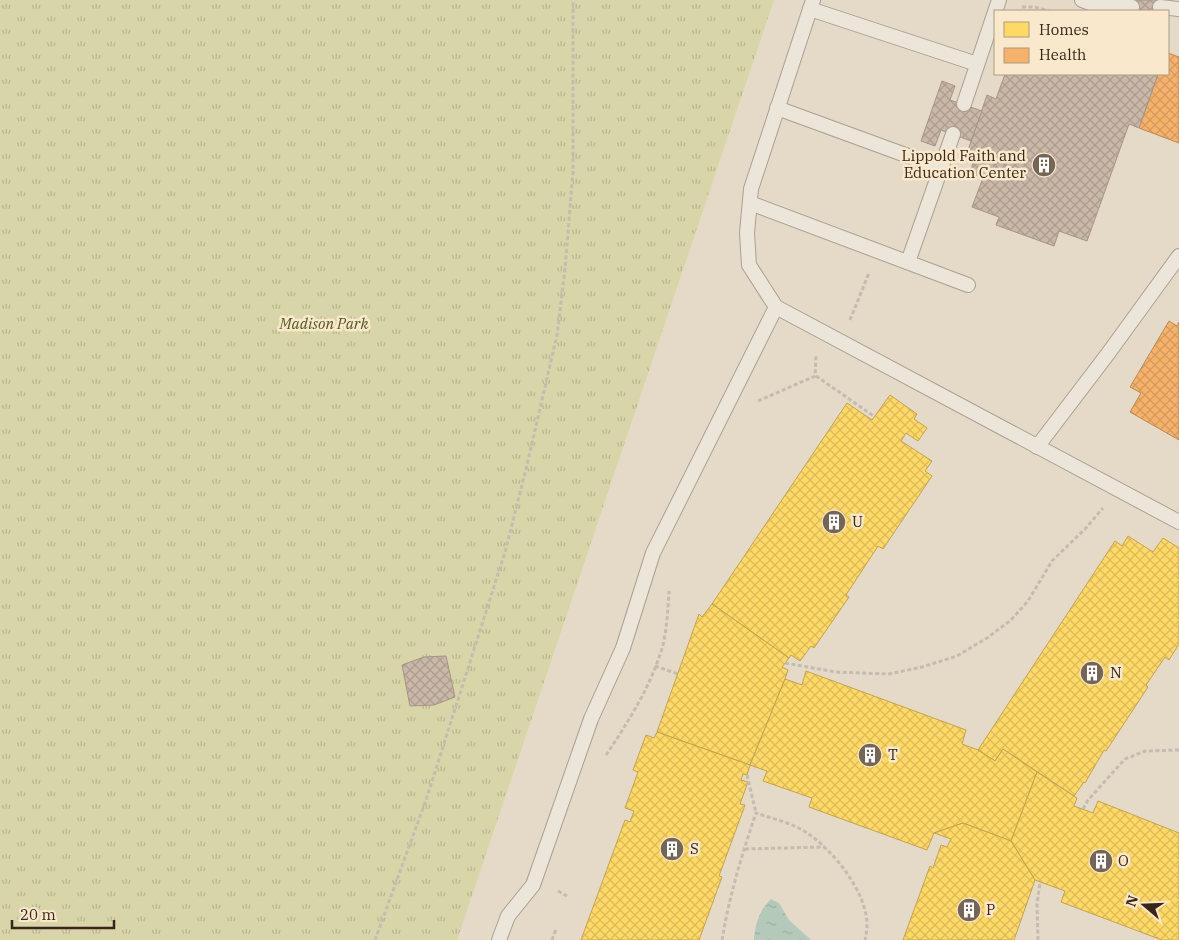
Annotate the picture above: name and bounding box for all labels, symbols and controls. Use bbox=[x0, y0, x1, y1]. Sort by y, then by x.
legend bbox=[994, 10, 1169, 75]
text: Homes bbox=[1039, 20, 1089, 39]
text: Health bbox=[1039, 45, 1086, 64]
place label: Lippold Faith and Education Center bbox=[902, 146, 1026, 182]
building icon: Lippold Faith and Education Center bbox=[1031, 152, 1057, 178]
park label: Madison Park bbox=[279, 314, 368, 333]
building icon: U bbox=[821, 509, 847, 535]
place label: U bbox=[852, 512, 863, 531]
building icon: N bbox=[1079, 660, 1105, 686]
place label: N bbox=[1110, 663, 1122, 682]
building icon: T bbox=[857, 742, 883, 768]
place label: T bbox=[888, 745, 898, 764]
building icon: S bbox=[659, 836, 685, 862]
place label: S bbox=[690, 839, 699, 858]
building icon: O bbox=[1088, 848, 1114, 874]
place label: O bbox=[1118, 851, 1129, 870]
north arrow bbox=[1119, 880, 1169, 930]
text: N bbox=[1121, 893, 1142, 909]
building icon: P bbox=[956, 897, 982, 923]
scale bar bbox=[12, 898, 115, 930]
place label: P bbox=[986, 900, 995, 919]
text: 20 m bbox=[20, 905, 56, 924]

